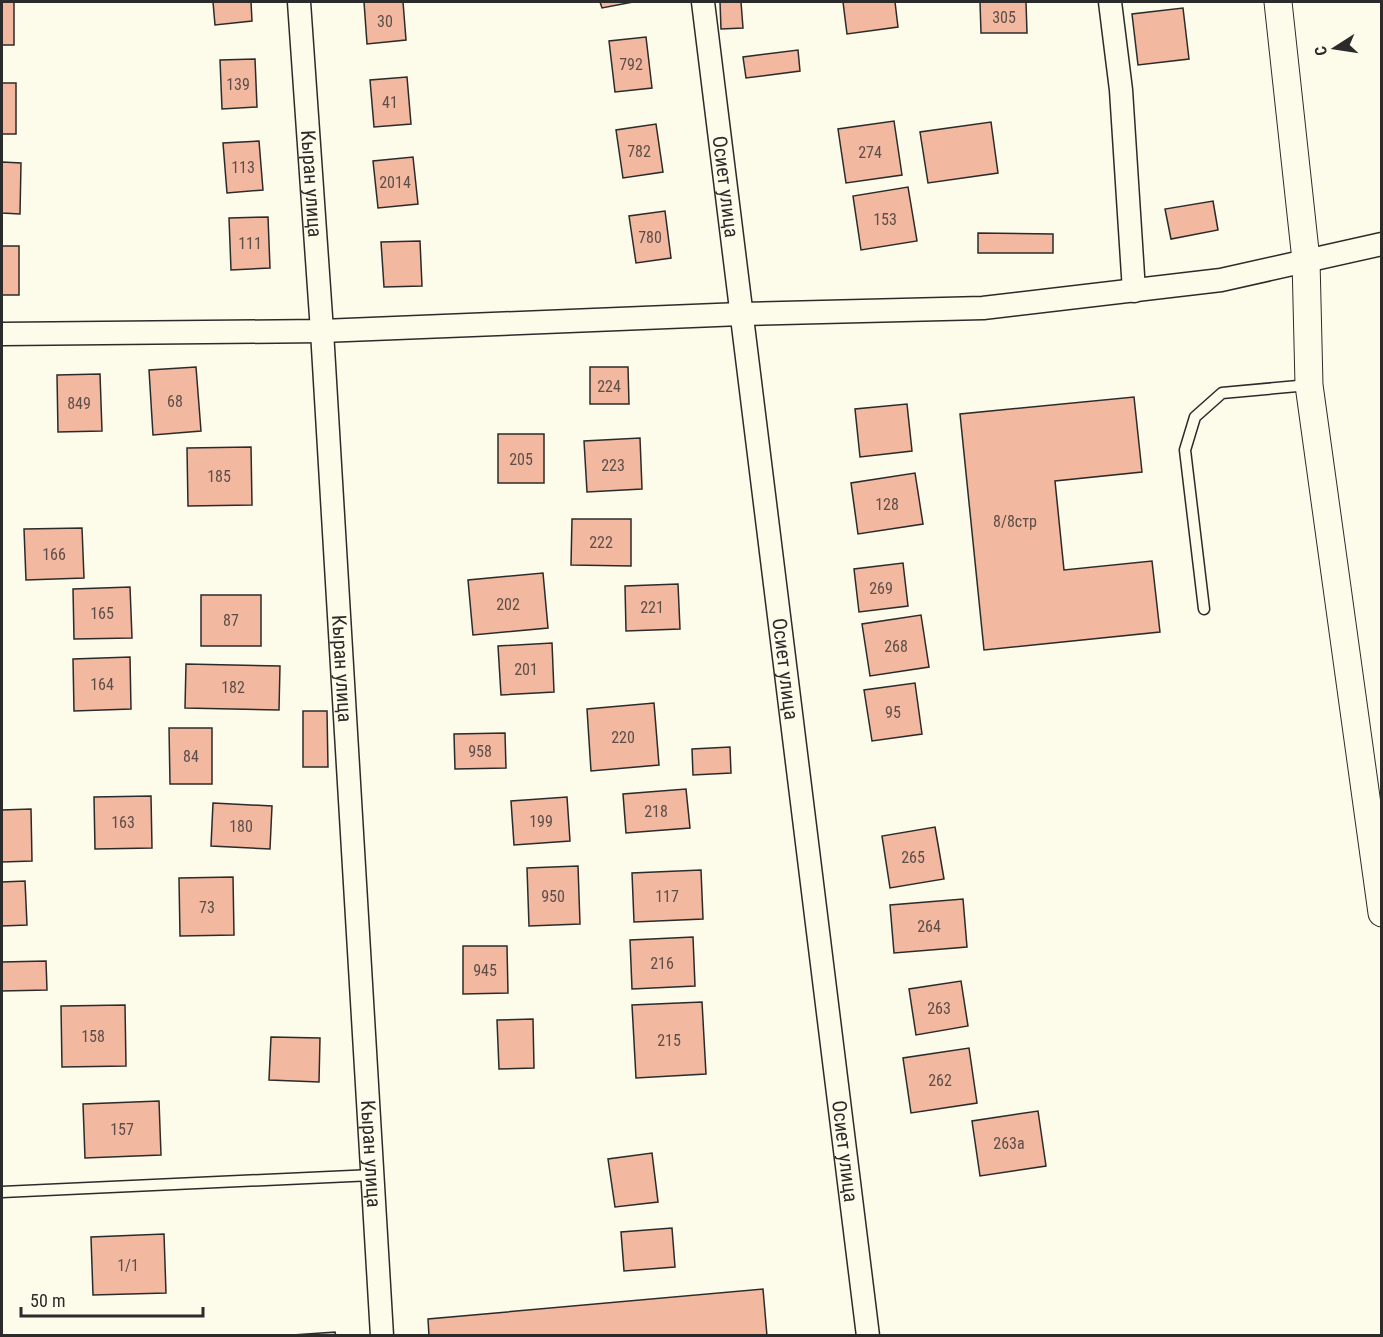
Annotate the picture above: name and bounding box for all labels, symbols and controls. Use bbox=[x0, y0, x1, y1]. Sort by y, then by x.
house number: 305 bbox=[992, 8, 1016, 27]
house number: 30 bbox=[377, 12, 393, 31]
north arrow bbox=[1305, 18, 1365, 78]
text: С bbox=[1311, 45, 1331, 57]
house number: 792 bbox=[619, 55, 643, 74]
house number: 139 bbox=[226, 75, 250, 94]
house number: 41 bbox=[382, 93, 398, 112]
street label: Кыран улица bbox=[296, 129, 327, 238]
street label: Осиет улица bbox=[708, 134, 744, 239]
house number: 782 bbox=[627, 142, 651, 161]
house number: 274 bbox=[858, 143, 882, 162]
house number: 113 bbox=[231, 158, 255, 177]
house number: 2014 bbox=[379, 173, 411, 192]
house number: 153 bbox=[873, 210, 897, 229]
house number: 780 bbox=[638, 228, 662, 247]
house number: 111 bbox=[238, 234, 262, 253]
house number: 224 bbox=[597, 377, 621, 396]
house number: 68 bbox=[167, 392, 183, 411]
house number: 849 bbox=[67, 394, 91, 413]
house number: 205 bbox=[509, 450, 533, 469]
house number: 223 bbox=[601, 456, 625, 475]
house number: 185 bbox=[207, 467, 231, 486]
house number: 128 bbox=[875, 495, 899, 514]
house number: 8/8стр bbox=[993, 512, 1037, 531]
house number: 222 bbox=[589, 533, 613, 552]
house number: 166 bbox=[42, 545, 66, 564]
house number: 269 bbox=[869, 579, 893, 598]
house number: 202 bbox=[496, 595, 520, 614]
house number: 221 bbox=[640, 598, 664, 617]
house number: 165 bbox=[90, 604, 114, 623]
house number: 87 bbox=[223, 611, 239, 630]
street label: Кыран улица bbox=[327, 614, 357, 723]
street label: Осиет улица bbox=[767, 617, 804, 721]
house number: 268 bbox=[884, 637, 908, 656]
house number: 201 bbox=[514, 660, 538, 679]
house number: 164 bbox=[90, 675, 114, 694]
house number: 182 bbox=[221, 678, 245, 697]
house number: 95 bbox=[885, 703, 901, 722]
house number: 220 bbox=[611, 728, 635, 747]
house number: 958 bbox=[468, 742, 492, 761]
house number: 84 bbox=[183, 747, 199, 766]
house number: 218 bbox=[644, 802, 668, 821]
house number: 199 bbox=[529, 812, 553, 831]
house number: 163 bbox=[111, 813, 135, 832]
house number: 180 bbox=[229, 817, 253, 836]
house number: 265 bbox=[901, 848, 925, 867]
house number: 950 bbox=[541, 887, 565, 906]
house number: 117 bbox=[655, 887, 679, 906]
house number: 73 bbox=[199, 898, 215, 917]
house number: 264 bbox=[917, 917, 941, 936]
house number: 216 bbox=[650, 954, 674, 973]
house number: 945 bbox=[473, 961, 497, 980]
house number: 263 bbox=[927, 999, 951, 1018]
house number: 158 bbox=[81, 1027, 105, 1046]
house number: 215 bbox=[657, 1031, 681, 1050]
house number: 262 bbox=[928, 1071, 952, 1090]
street label: Кыран улица bbox=[356, 1099, 386, 1208]
street label: Осиет улица bbox=[827, 1099, 863, 1203]
house number: 157 bbox=[110, 1120, 134, 1139]
house number: 263а bbox=[993, 1134, 1025, 1153]
house number: 1/1 bbox=[117, 1256, 139, 1275]
scale bar bbox=[21, 1280, 202, 1318]
text: 50 m bbox=[30, 1290, 65, 1311]

